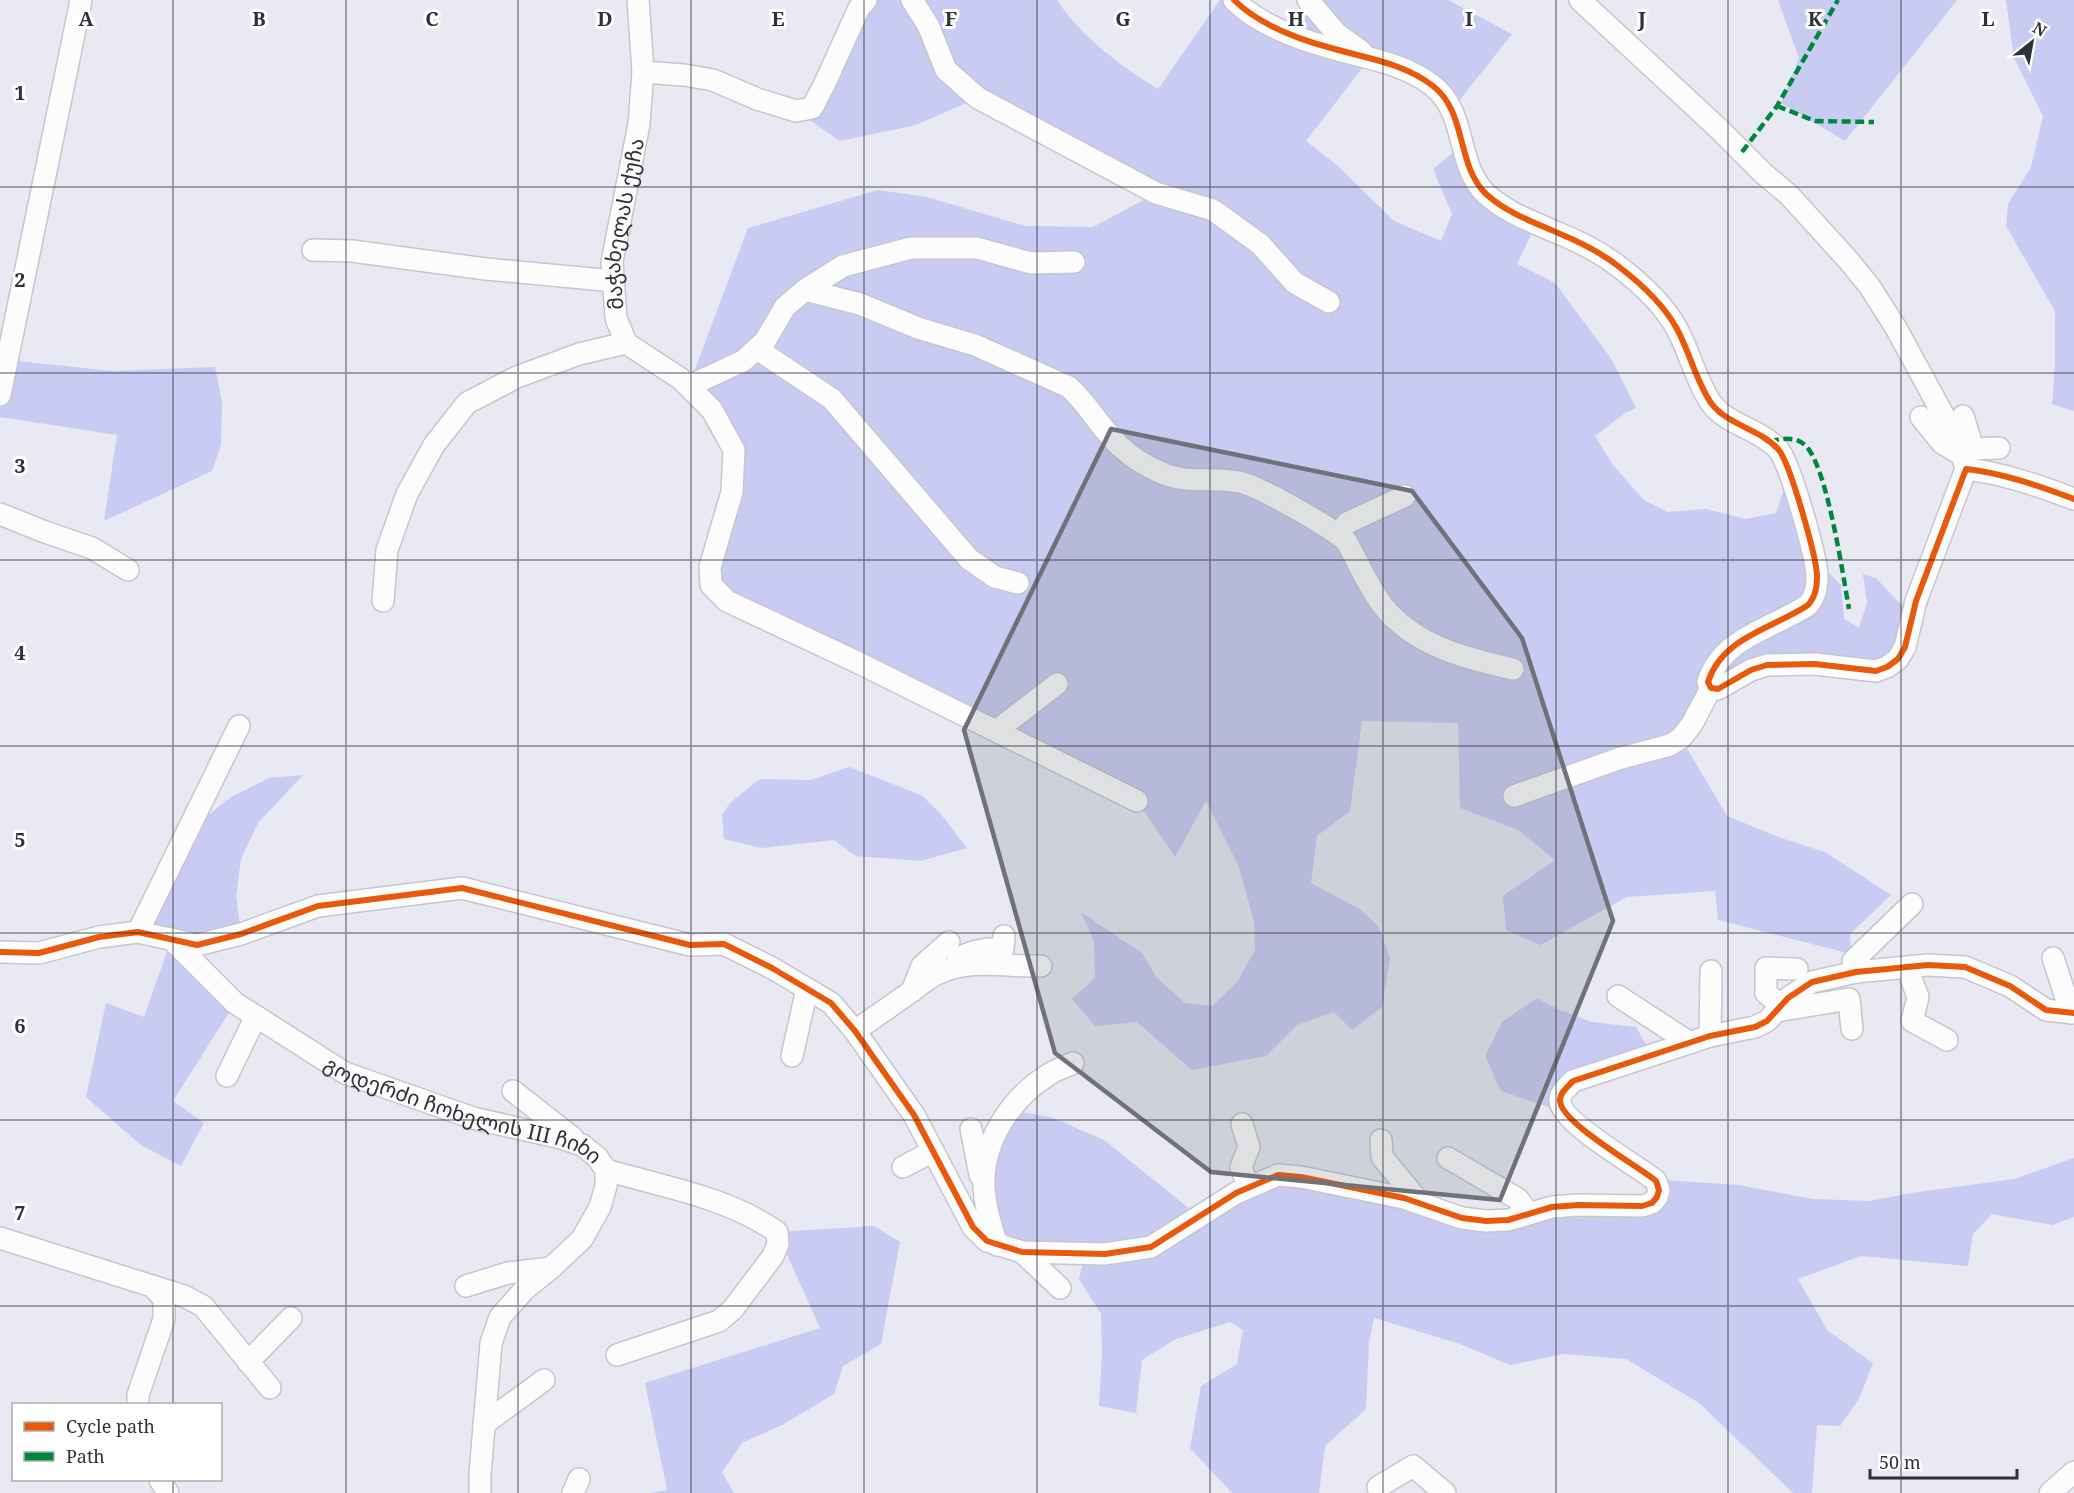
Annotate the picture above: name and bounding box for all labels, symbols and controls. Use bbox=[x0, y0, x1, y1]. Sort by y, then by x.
text: A bbox=[78, 5, 94, 32]
text: B bbox=[252, 5, 266, 32]
text: C bbox=[425, 5, 439, 32]
text: D bbox=[597, 5, 613, 32]
text: E bbox=[771, 5, 785, 32]
text: F bbox=[945, 5, 957, 32]
text: G bbox=[1115, 5, 1131, 32]
text: H bbox=[1288, 5, 1304, 32]
text: I bbox=[1465, 5, 1473, 32]
text: J bbox=[1637, 5, 1646, 32]
text: K bbox=[1808, 5, 1823, 32]
text: L bbox=[1981, 5, 1995, 32]
north arrow bbox=[2002, 12, 2062, 72]
text: N bbox=[2029, 16, 2051, 42]
text: 1 bbox=[14, 79, 26, 106]
street label: მაჭახელას ქუჩა bbox=[598, 135, 650, 311]
text: 2 bbox=[14, 266, 26, 293]
text: 3 bbox=[14, 452, 26, 479]
text: 4 bbox=[14, 639, 26, 666]
text: 5 bbox=[14, 826, 26, 853]
text: 6 bbox=[14, 1012, 26, 1039]
street label: გოდერძი ჩოხელის III ჩიხი bbox=[319, 1049, 608, 1170]
text: 7 bbox=[14, 1199, 26, 1226]
legend bbox=[12, 1403, 222, 1481]
text: Cycle path bbox=[66, 1414, 155, 1438]
scale bar bbox=[1870, 1442, 2017, 1480]
text: Path bbox=[66, 1444, 105, 1468]
text: 50 m bbox=[1879, 1450, 1921, 1474]

